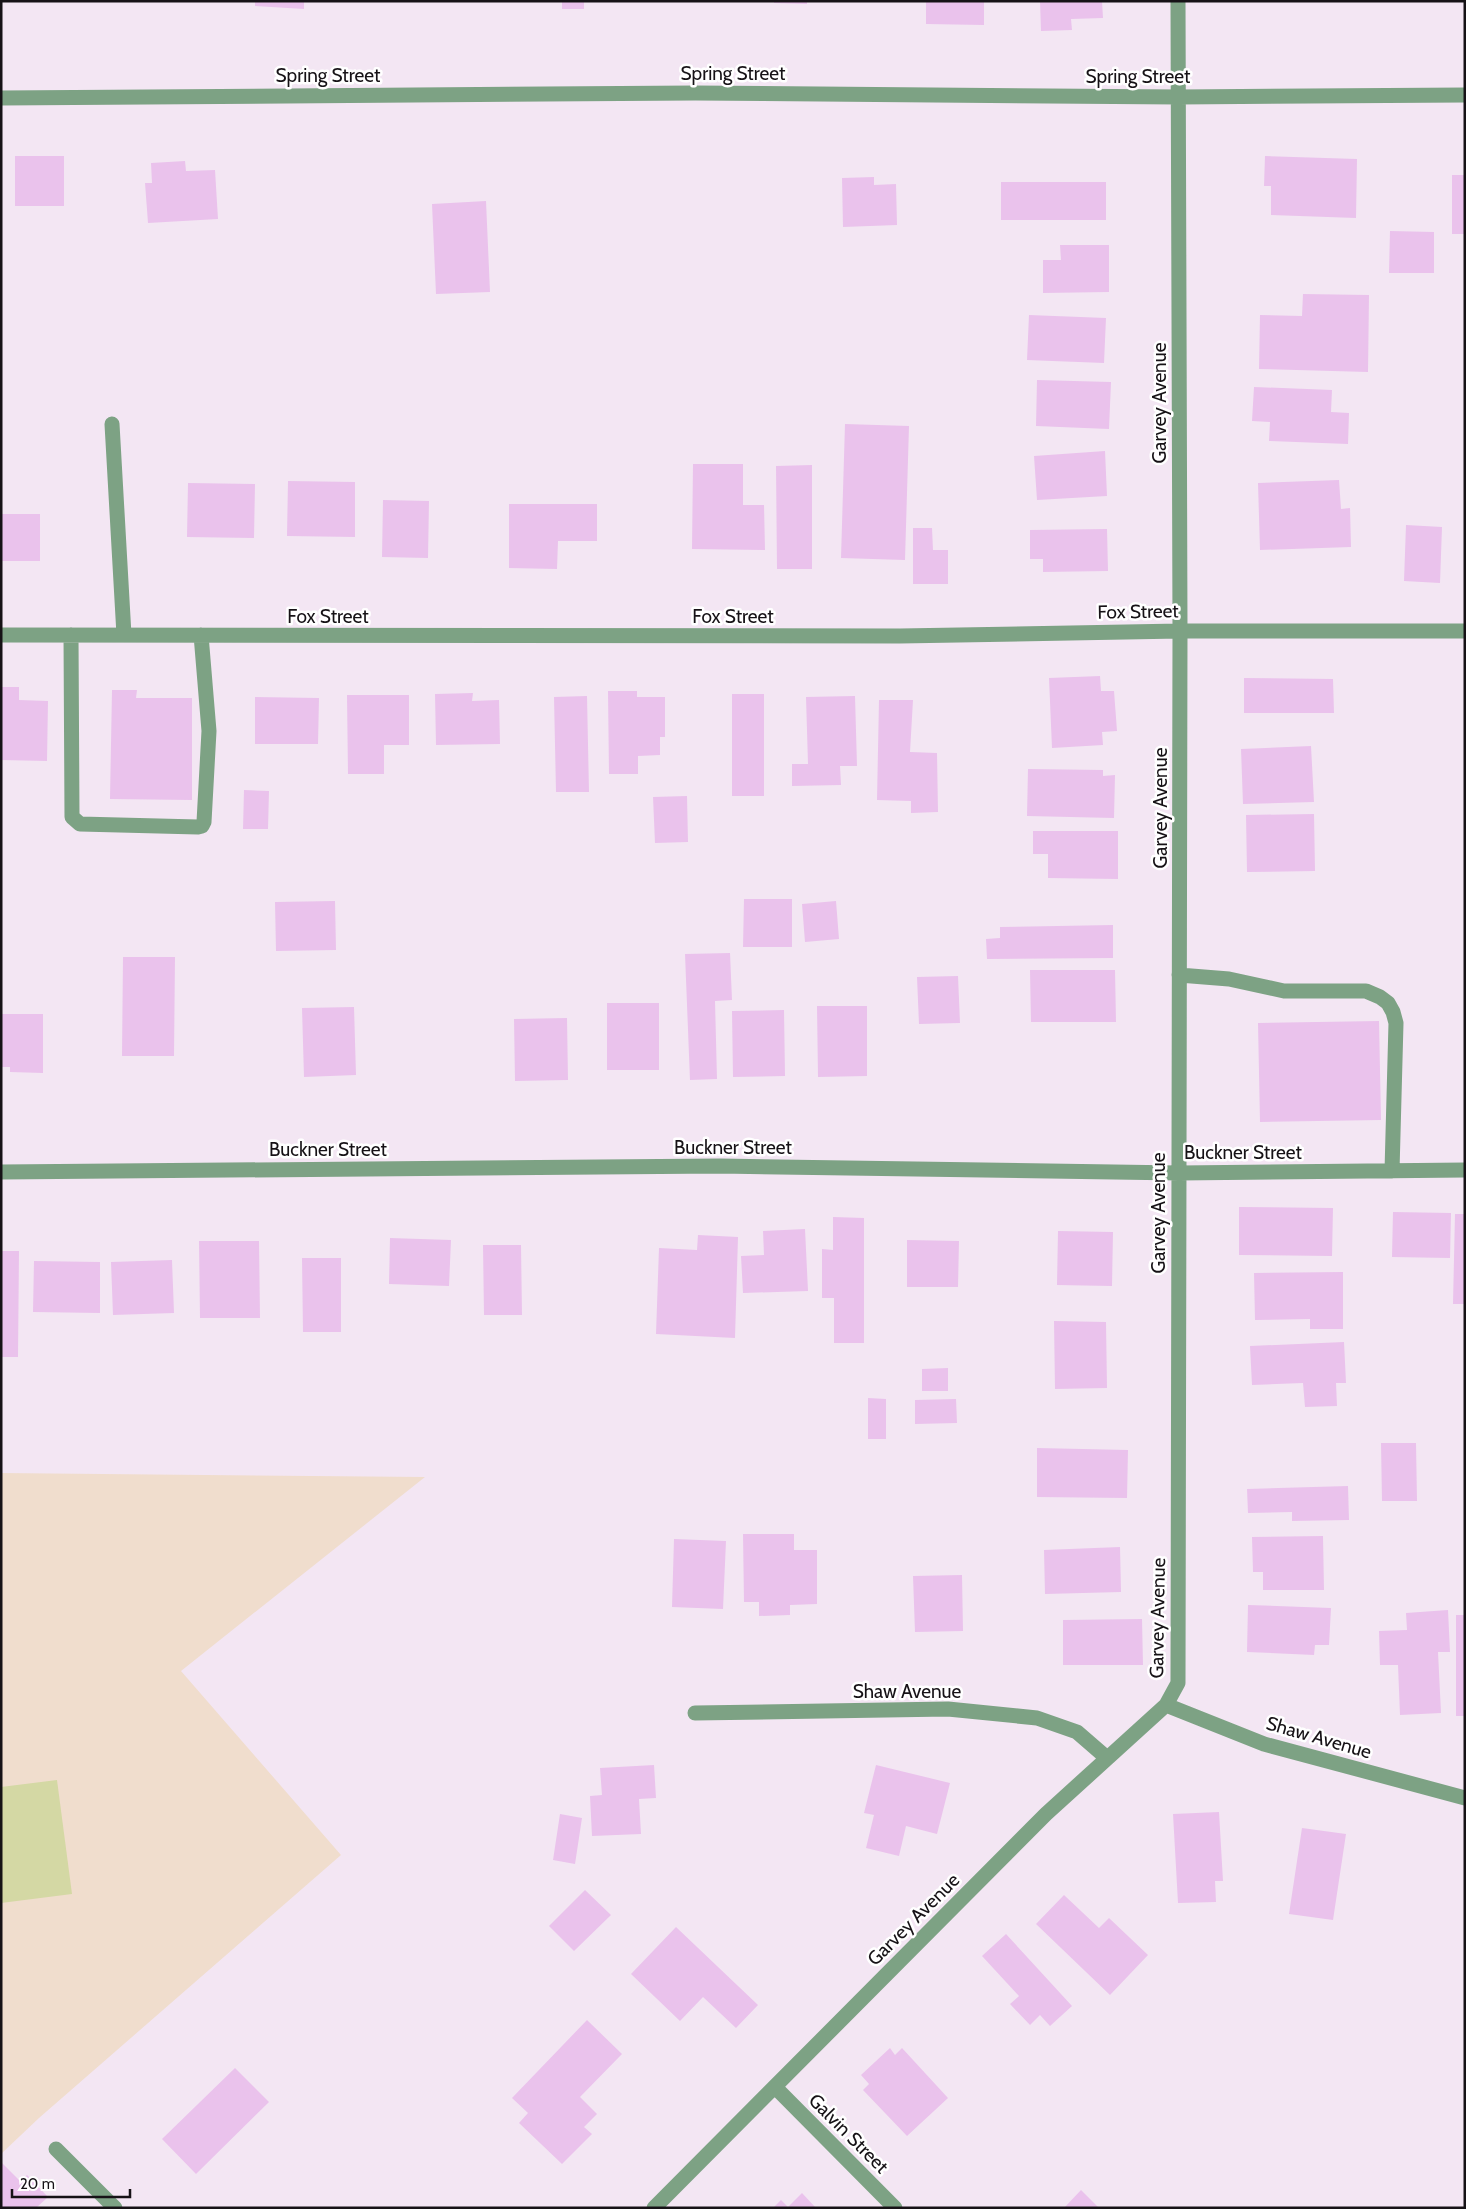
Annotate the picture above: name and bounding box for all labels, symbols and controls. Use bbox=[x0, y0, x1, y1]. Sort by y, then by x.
street label: Spring Street bbox=[681, 62, 786, 85]
street label: Spring Street bbox=[276, 64, 381, 87]
street label: Spring Street bbox=[1086, 65, 1191, 88]
street label: Garvey Avenue bbox=[1148, 342, 1171, 463]
street label: Fox Street bbox=[1097, 599, 1179, 624]
street label: Fox Street bbox=[287, 605, 369, 628]
street label: Fox Street bbox=[692, 605, 774, 628]
street label: Garvey Avenue bbox=[1149, 747, 1172, 868]
street label: Buckner Street bbox=[674, 1136, 792, 1159]
street label: Buckner Street bbox=[269, 1138, 387, 1161]
street label: Buckner Street bbox=[1184, 1141, 1302, 1164]
street label: Garvey Avenue bbox=[1147, 1152, 1170, 1273]
street label: Garvey Avenue bbox=[1145, 1557, 1170, 1679]
street label: Shaw Avenue bbox=[853, 1680, 961, 1703]
street label: Shaw Avenue bbox=[1264, 1711, 1374, 1764]
street label: Garvey Avenue bbox=[863, 1868, 964, 1970]
street label: Galvin Street bbox=[804, 2089, 894, 2178]
scale bar bbox=[12, 2166, 130, 2198]
text: 20 m bbox=[20, 2175, 55, 2193]

